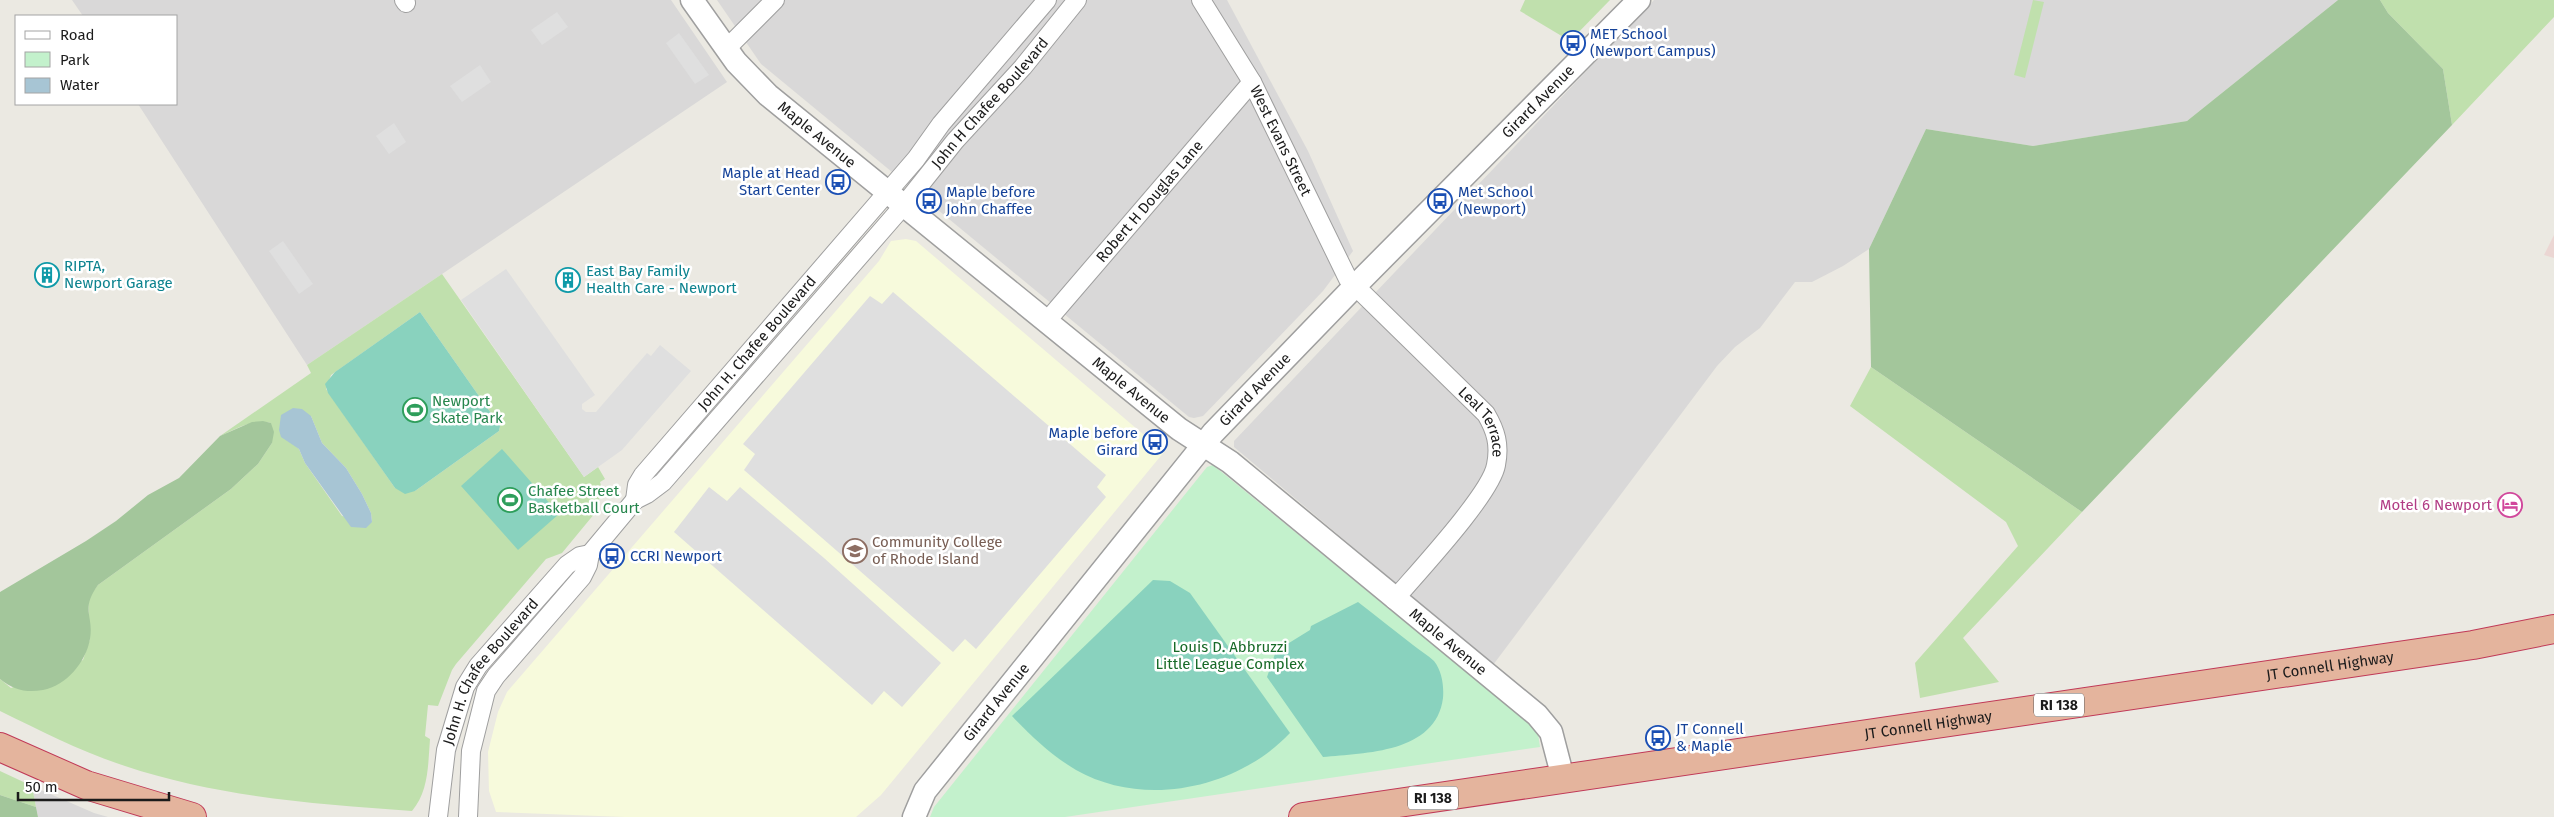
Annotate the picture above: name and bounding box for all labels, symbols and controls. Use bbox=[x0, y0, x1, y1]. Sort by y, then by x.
legend bbox=[15, 15, 178, 105]
place label: MET School (Newport Campus) bbox=[1590, 25, 1716, 60]
text: Road bbox=[60, 26, 95, 44]
bus stop icon: MET School (Newport Campus) bbox=[1560, 30, 1586, 56]
street label: John H Chafee Boulevard bbox=[928, 34, 1052, 172]
text: Park bbox=[60, 51, 90, 69]
street label: Girard Avenue bbox=[1498, 61, 1578, 142]
text: Water bbox=[60, 76, 99, 94]
street label: West Evans Street bbox=[1246, 83, 1315, 199]
street label: Maple Avenue bbox=[774, 98, 859, 172]
street label: Robert H Douglas Lane bbox=[1092, 137, 1207, 266]
place label: Maple at Head Start Center bbox=[722, 164, 820, 199]
bus stop icon: Maple at Head Start Center bbox=[825, 169, 851, 195]
place label: Maple before John Chaffee bbox=[946, 183, 1035, 218]
place label: Met School (Newport) bbox=[1458, 183, 1534, 218]
bus stop icon: Maple before John Chaffee bbox=[916, 188, 942, 214]
bus stop icon: Met School (Newport) bbox=[1427, 188, 1453, 214]
place label: RIPTA, Newport Garage bbox=[64, 257, 173, 292]
building icon: RIPTA, Newport Garage bbox=[34, 262, 60, 288]
place label: East Bay Family Health Care - Newport bbox=[586, 262, 737, 297]
building icon: East Bay Family Health Care - Newport bbox=[555, 267, 581, 293]
street label: John H. Chafee Boulevard bbox=[694, 272, 820, 414]
street label: Girard Avenue bbox=[1215, 349, 1294, 430]
street label: Maple Avenue bbox=[1089, 353, 1174, 427]
street label: Leal Terrace bbox=[1455, 383, 1507, 458]
place label: Newport Skate Park bbox=[432, 392, 503, 427]
sports icon: Newport Skate Park bbox=[402, 397, 428, 423]
place label: Maple before Girard bbox=[1049, 424, 1138, 459]
bus stop icon: Maple before Girard bbox=[1142, 429, 1168, 455]
place label: Chafee Street Basketball Court bbox=[528, 482, 640, 517]
sports icon: Chafee Street Basketball Court bbox=[497, 487, 523, 513]
hotel icon: Motel 6 Newport bbox=[2497, 492, 2523, 518]
place label: Motel 6 Newport bbox=[2380, 496, 2493, 514]
place label: Community College of Rhode Island bbox=[872, 533, 1003, 568]
school or university icon: Community College of Rhode Island bbox=[842, 538, 868, 564]
bus stop icon: CCRI Newport bbox=[599, 543, 625, 569]
place label: CCRI Newport bbox=[630, 547, 723, 565]
street label: John H. Chafee Boulevard bbox=[439, 595, 542, 747]
street label: Maple Avenue bbox=[1406, 605, 1491, 679]
park label: Louis D. Abbruzzi Little League Complex bbox=[1156, 638, 1305, 673]
street label: JT Connell Highway bbox=[2265, 648, 2396, 684]
street label: Girard Avenue bbox=[959, 660, 1033, 745]
road number: RI 138 bbox=[2034, 694, 2084, 716]
street label: JT Connell Highway bbox=[1863, 707, 1994, 743]
place label: JT Connell & Maple bbox=[1676, 720, 1744, 755]
bus stop icon: JT Connell & Maple bbox=[1645, 725, 1671, 751]
scale bar bbox=[18, 770, 169, 802]
text: 50 m bbox=[25, 778, 58, 796]
road number: RI 138 bbox=[1408, 786, 1458, 810]

